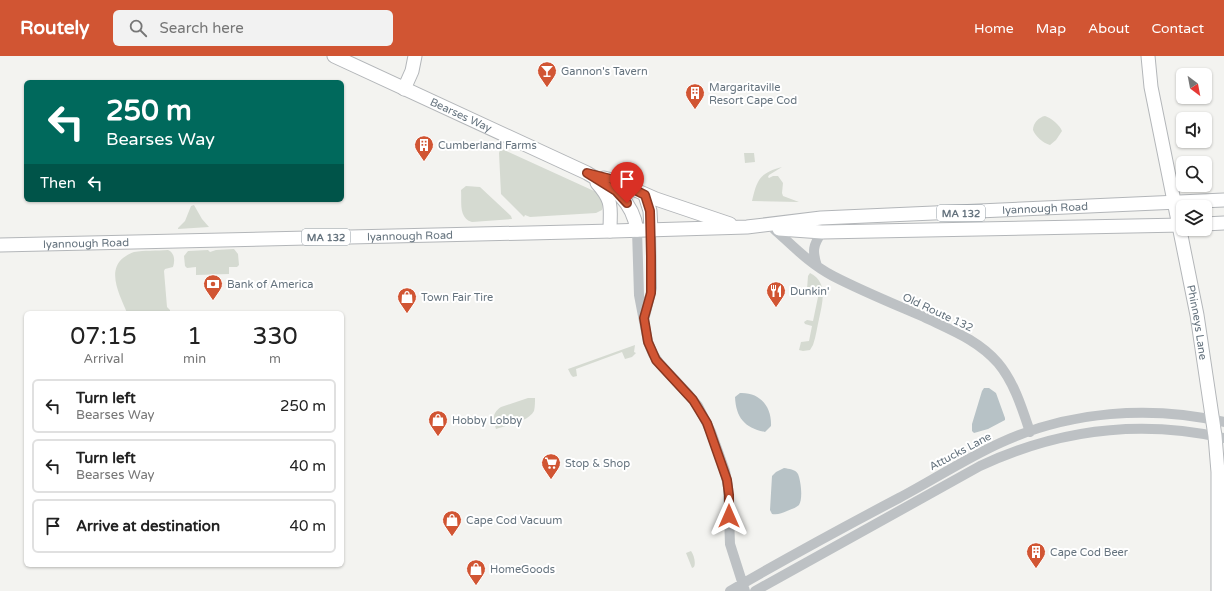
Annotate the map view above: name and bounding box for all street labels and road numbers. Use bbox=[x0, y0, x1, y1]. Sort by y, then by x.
street label: Bearses Way bbox=[428, 95, 494, 135]
street label: Iyannough Road bbox=[1002, 200, 1088, 217]
road number: MA 132 bbox=[937, 205, 985, 221]
road number: MA 132 bbox=[302, 229, 350, 245]
street label: Iyannough Road bbox=[367, 229, 453, 244]
street label: Iyannough Road bbox=[43, 236, 129, 251]
street label: Phinneys Lane bbox=[1184, 284, 1210, 361]
street label: Old Route 132 bbox=[900, 290, 975, 335]
street label: Attucks Lane bbox=[927, 430, 994, 473]

